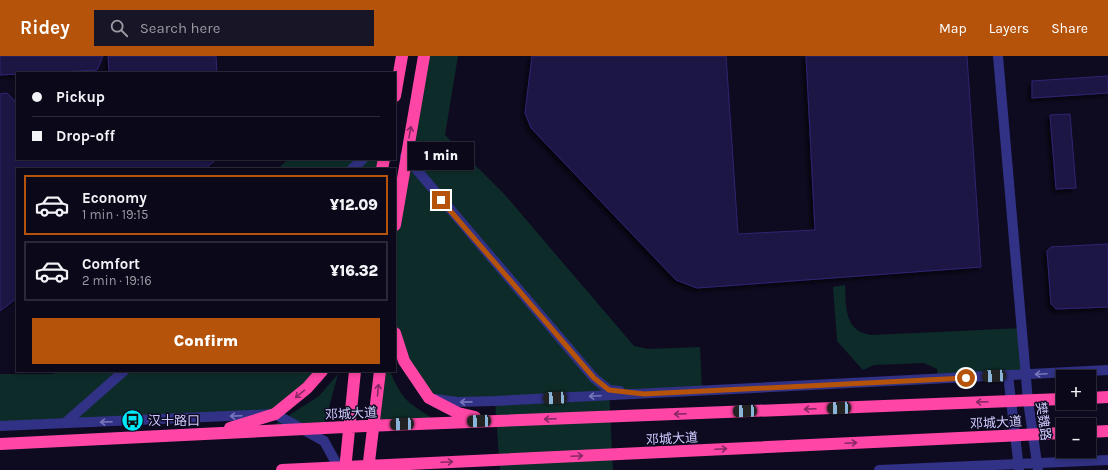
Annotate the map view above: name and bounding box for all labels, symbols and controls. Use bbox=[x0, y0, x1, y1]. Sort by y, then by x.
search box bbox=[94, 10, 374, 46]
text: Ridey bbox=[20, 17, 70, 39]
icon: search bbox=[108, 17, 130, 39]
text: Search here bbox=[140, 19, 220, 37]
text: Map bbox=[939, 20, 967, 37]
text: Layers bbox=[989, 20, 1029, 37]
text: Share bbox=[1051, 20, 1088, 37]
text: Pickup bbox=[56, 88, 105, 106]
one-way arrow bbox=[406, 125, 414, 138]
text: Drop-off bbox=[56, 127, 115, 145]
callout: 1 min bbox=[408, 142, 474, 170]
text: 1 min bbox=[424, 148, 458, 163]
icon: car bbox=[34, 187, 70, 223]
text: Economy bbox=[82, 189, 147, 207]
route end bbox=[432, 191, 450, 209]
text: ¥12.09 bbox=[330, 196, 378, 214]
text: 1 min · 19:15 bbox=[82, 207, 148, 222]
icon: car bbox=[34, 253, 70, 289]
text: Comfort bbox=[82, 255, 140, 273]
text: ¥16.32 bbox=[330, 262, 378, 280]
text: 2 min · 19:16 bbox=[82, 273, 152, 288]
button: Confirm bbox=[32, 318, 380, 364]
route start bbox=[957, 369, 975, 387]
car bbox=[982, 369, 1006, 383]
one-way arrow bbox=[1035, 370, 1048, 377]
map controls bbox=[1056, 370, 1096, 458]
button: + bbox=[1056, 370, 1096, 410]
one-way arrow bbox=[375, 384, 382, 397]
one-way arrow bbox=[294, 389, 305, 398]
car bbox=[543, 391, 567, 405]
one-way arrow bbox=[589, 393, 602, 400]
one-way arrow bbox=[460, 398, 473, 406]
one-way arrow bbox=[976, 398, 989, 406]
street label: 樊魏路 bbox=[1033, 401, 1054, 441]
car bbox=[827, 402, 851, 414]
street label: 邓城大道 bbox=[325, 405, 377, 422]
car bbox=[733, 405, 757, 417]
one-way arrow bbox=[804, 405, 817, 413]
bus stop icon: 汉十路口 bbox=[119, 407, 145, 433]
one-way arrow bbox=[674, 410, 687, 418]
one-way arrow bbox=[230, 412, 243, 420]
place label: 汉十路口 bbox=[148, 413, 200, 428]
street label: 邓城大道 bbox=[970, 414, 1022, 431]
car bbox=[467, 415, 491, 427]
one-way arrow bbox=[544, 415, 557, 422]
one-way arrow bbox=[100, 418, 113, 425]
car bbox=[390, 418, 414, 430]
button: − bbox=[1056, 418, 1096, 458]
street label: 邓城大道 bbox=[646, 430, 698, 447]
one-way arrow bbox=[844, 440, 857, 447]
one-way arrow bbox=[714, 446, 727, 453]
one-way arrow bbox=[570, 452, 583, 460]
one-way arrow bbox=[440, 458, 453, 466]

